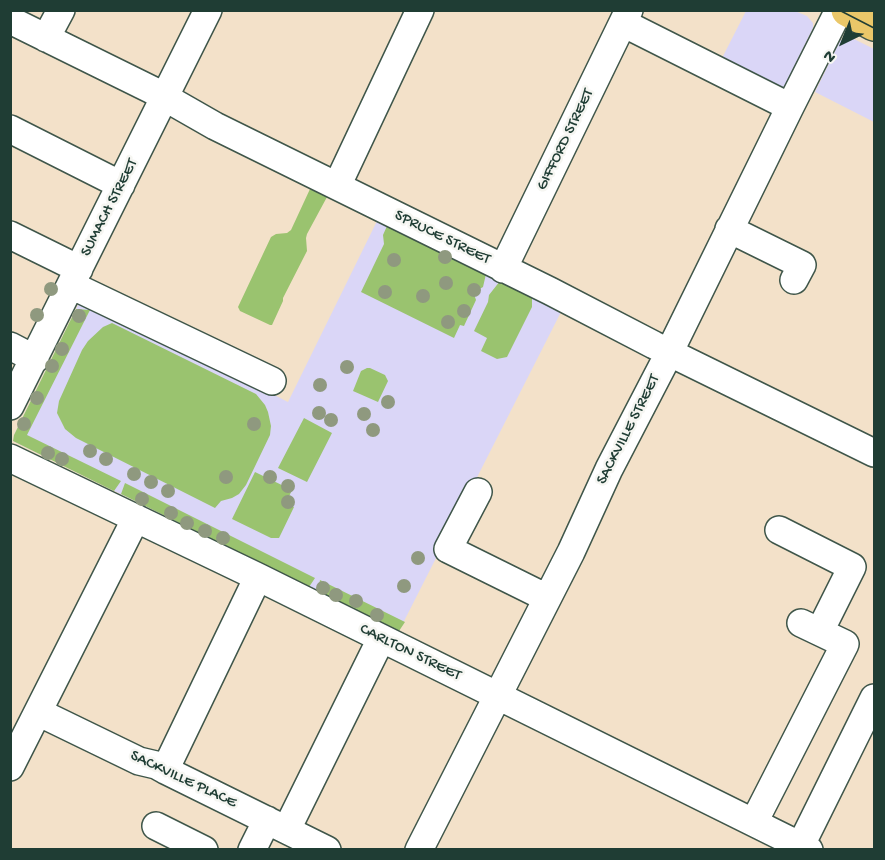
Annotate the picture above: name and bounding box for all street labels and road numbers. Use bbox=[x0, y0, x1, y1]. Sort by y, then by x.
street label: GIFFORD STREET bbox=[533, 86, 599, 194]
street label: SUMACH STREET bbox=[77, 156, 143, 260]
street label: SPRUCE STREET bbox=[391, 206, 493, 270]
street label: SACKVILLE STREET bbox=[593, 372, 665, 488]
street label: CARLTON STREET bbox=[356, 620, 464, 686]
street label: SACKVILLE PLACE bbox=[127, 747, 239, 813]

